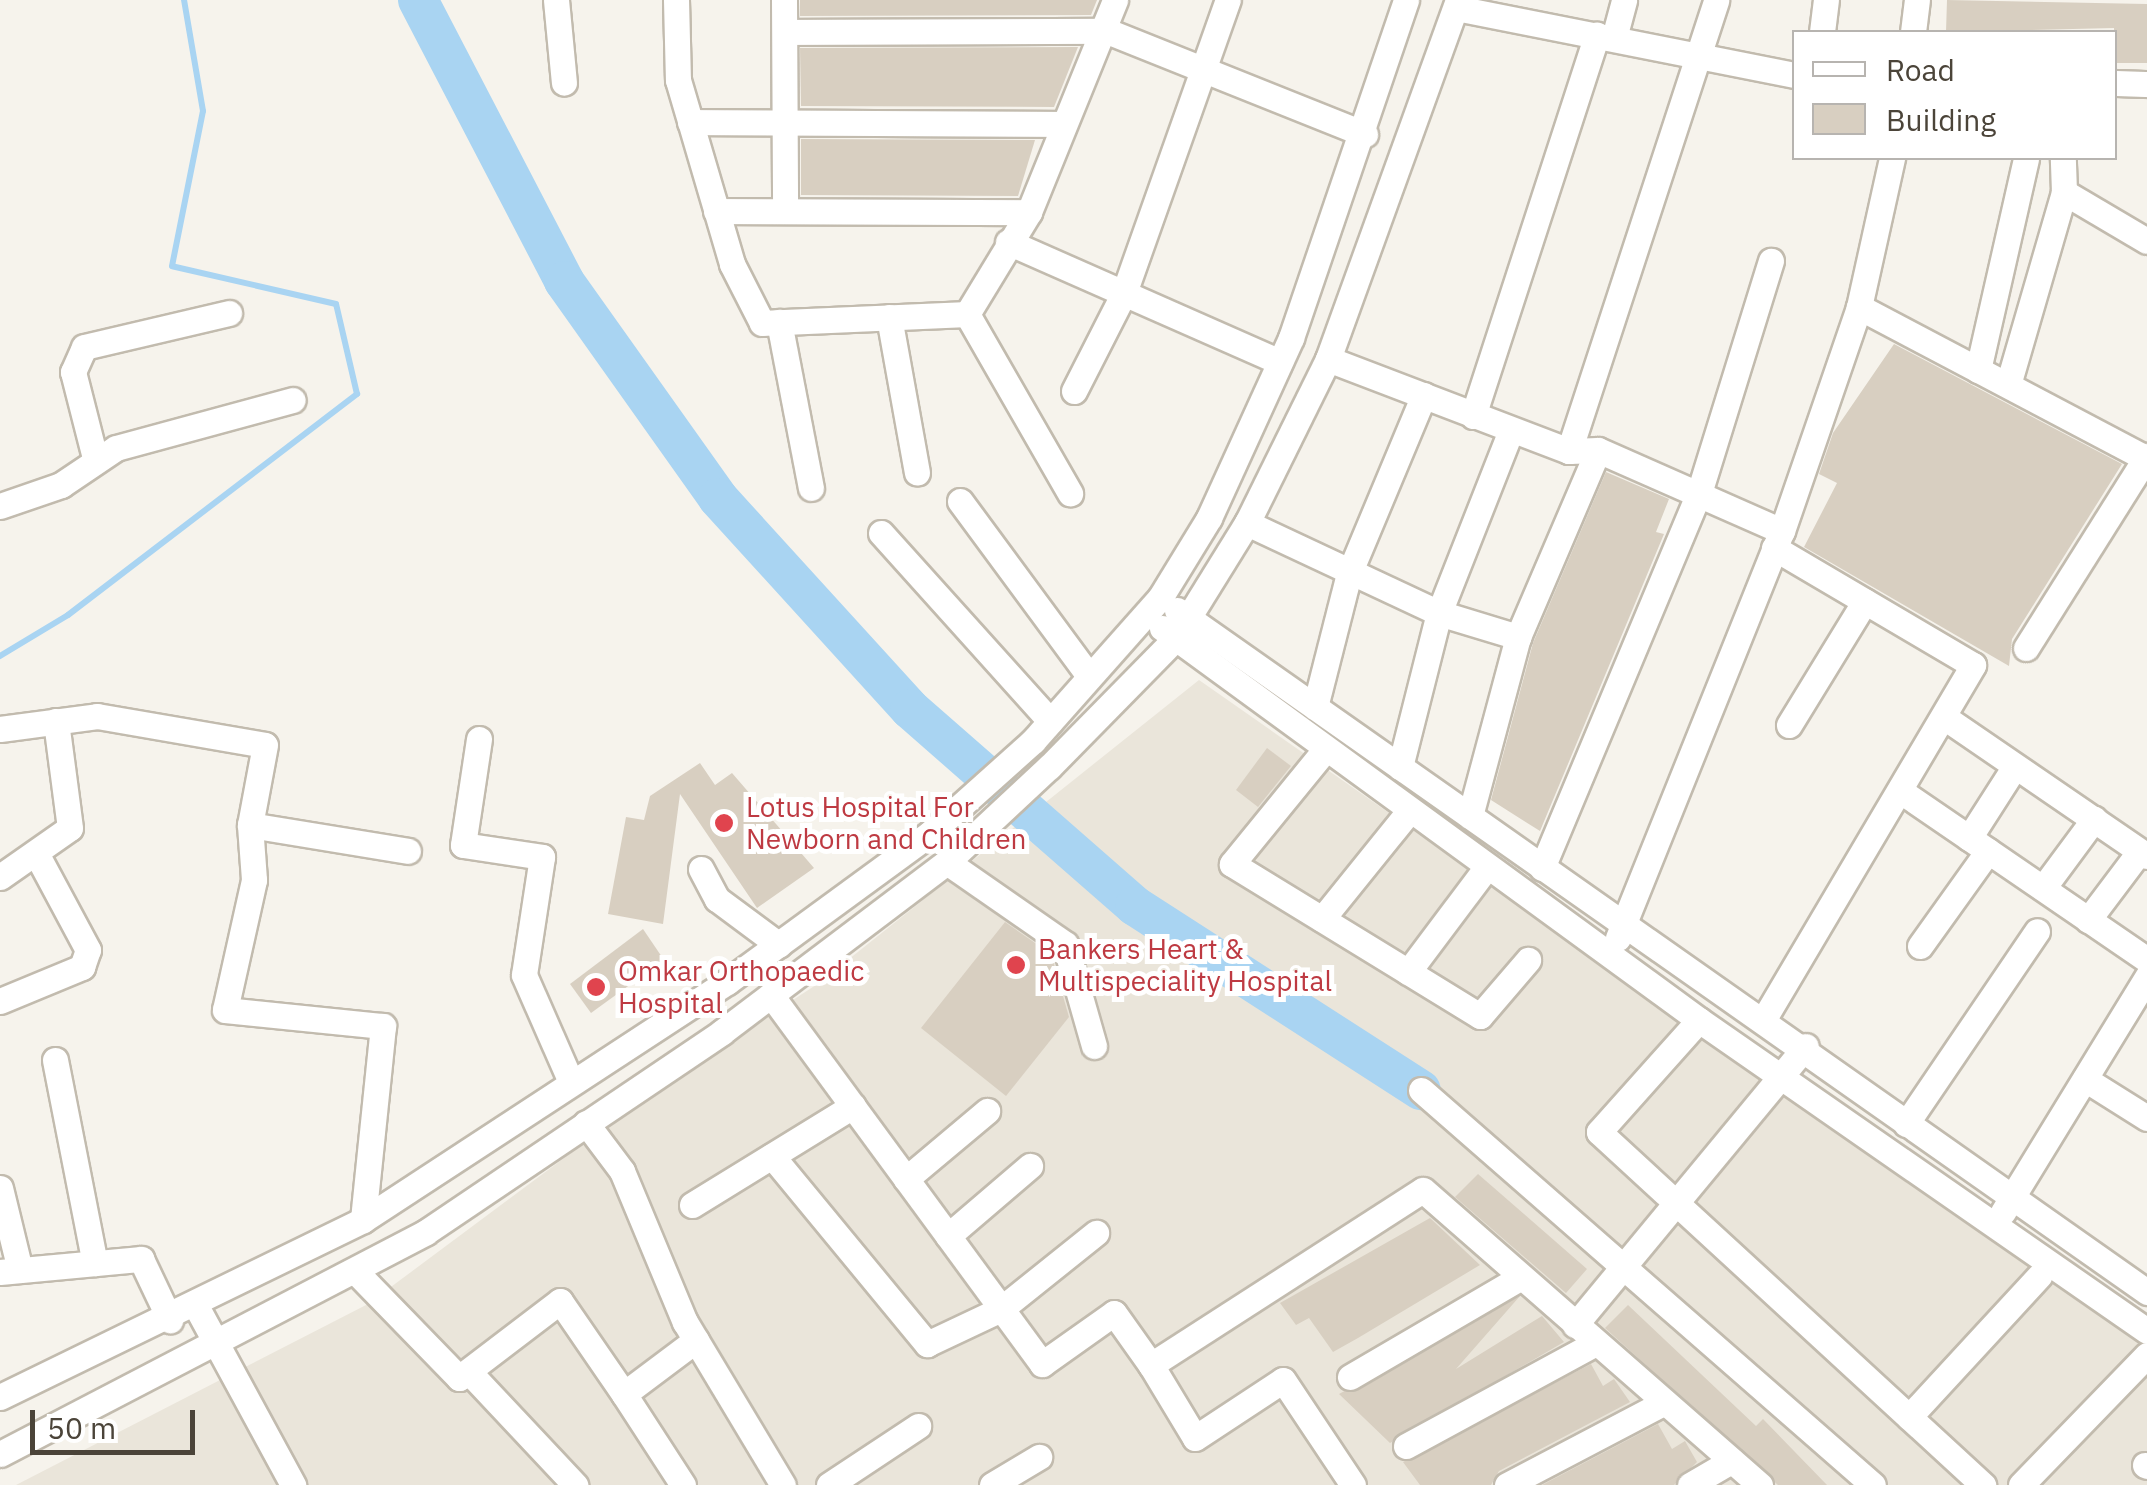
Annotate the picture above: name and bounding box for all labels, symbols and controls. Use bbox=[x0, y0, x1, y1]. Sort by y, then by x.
legend bbox=[1792, 30, 2117, 160]
text: Road bbox=[1886, 50, 1955, 89]
text: Building bbox=[1886, 100, 1996, 139]
place label: Lotus Hospital For Newborn and Children bbox=[746, 790, 1027, 856]
marker: Lotus Hospital For Newborn and Children bbox=[711, 810, 737, 836]
place label: Bankers Heart & Multispeciality Hospital bbox=[1038, 932, 1332, 998]
marker: Bankers Heart & Multispeciality Hospital bbox=[1003, 952, 1029, 978]
place label: Omkar Orthopaedic Hospital bbox=[618, 954, 864, 1020]
marker: Omkar Orthopaedic Hospital bbox=[583, 974, 609, 1000]
scale bar bbox=[35, 1390, 200, 1452]
text: 50 m bbox=[47, 1408, 116, 1447]

